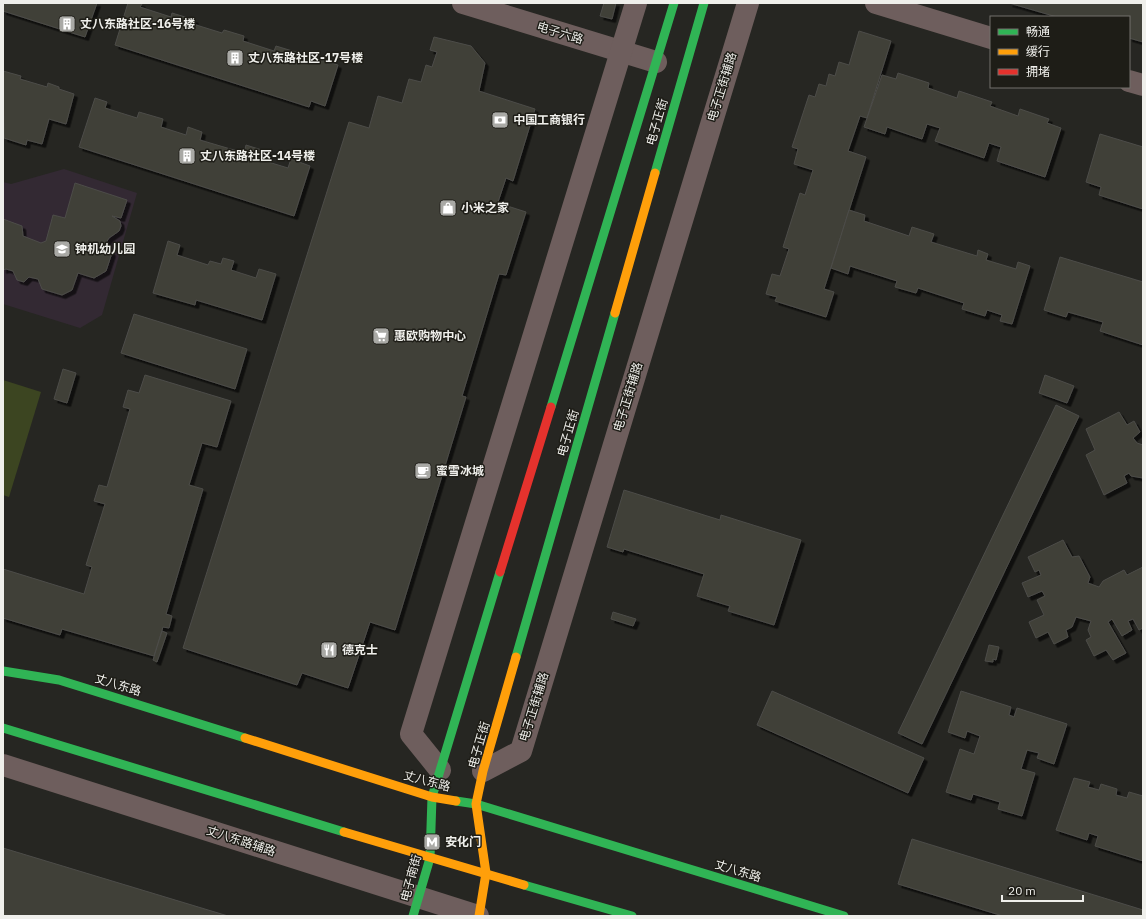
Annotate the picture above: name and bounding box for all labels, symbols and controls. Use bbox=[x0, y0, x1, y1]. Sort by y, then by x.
building icon: 丈八东路社区-16号楼 bbox=[57, 14, 77, 34]
place label: 丈八东路社区-16号楼 bbox=[80, 16, 195, 31]
legend bbox=[990, 16, 1130, 88]
street label: 电子六路 bbox=[535, 18, 585, 47]
text: 畅通 bbox=[1026, 24, 1050, 39]
text: 缓行 bbox=[1026, 44, 1050, 59]
building icon: 丈八东路社区-17号楼 bbox=[225, 48, 245, 68]
place label: 丈八东路社区-17号楼 bbox=[248, 50, 363, 65]
street label: 电子正街辅路 bbox=[704, 50, 739, 123]
text: 拥堵 bbox=[1026, 64, 1050, 79]
street label: 电子正街 bbox=[643, 97, 670, 147]
bank icon: 中国工商银行 bbox=[490, 110, 510, 130]
place label: 中国工商银行 bbox=[513, 112, 585, 127]
building icon: 丈八东路社区-14号楼 bbox=[177, 146, 197, 166]
place label: 丈八东路社区-14号楼 bbox=[200, 148, 315, 163]
shop icon: 小米之家 bbox=[438, 198, 458, 218]
place label: 小米之家 bbox=[461, 200, 509, 215]
school or university icon: 钟机幼儿园 bbox=[52, 239, 72, 259]
place label: 钟机幼儿园 bbox=[75, 241, 135, 256]
supermarket icon: 惠欧购物中心 bbox=[371, 326, 391, 346]
place label: 惠欧购物中心 bbox=[394, 328, 466, 343]
street label: 电子正街辅路 bbox=[610, 360, 645, 433]
street label: 电子正街 bbox=[554, 408, 581, 458]
cafe icon: 蜜雪冰城 bbox=[413, 461, 433, 481]
place label: 蜜雪冰城 bbox=[436, 463, 484, 478]
restaurant icon: 德克士 bbox=[319, 640, 339, 660]
place label: 德克士 bbox=[342, 642, 378, 657]
street label: 丈八东路 bbox=[93, 670, 143, 699]
street label: 电子正街辅路 bbox=[516, 670, 551, 743]
street label: 电子正街 bbox=[465, 720, 492, 770]
street label: 丈八东路 bbox=[402, 767, 452, 794]
street label: 丈八东路辅路 bbox=[205, 822, 278, 859]
metro station icon: 安化门 bbox=[422, 832, 442, 852]
place label: 安化门 bbox=[445, 834, 481, 849]
street label: 电子南街 bbox=[397, 853, 424, 903]
street label: 丈八东路 bbox=[713, 856, 763, 885]
scale bar bbox=[1002, 877, 1083, 903]
text: 20 m bbox=[1008, 883, 1036, 898]

